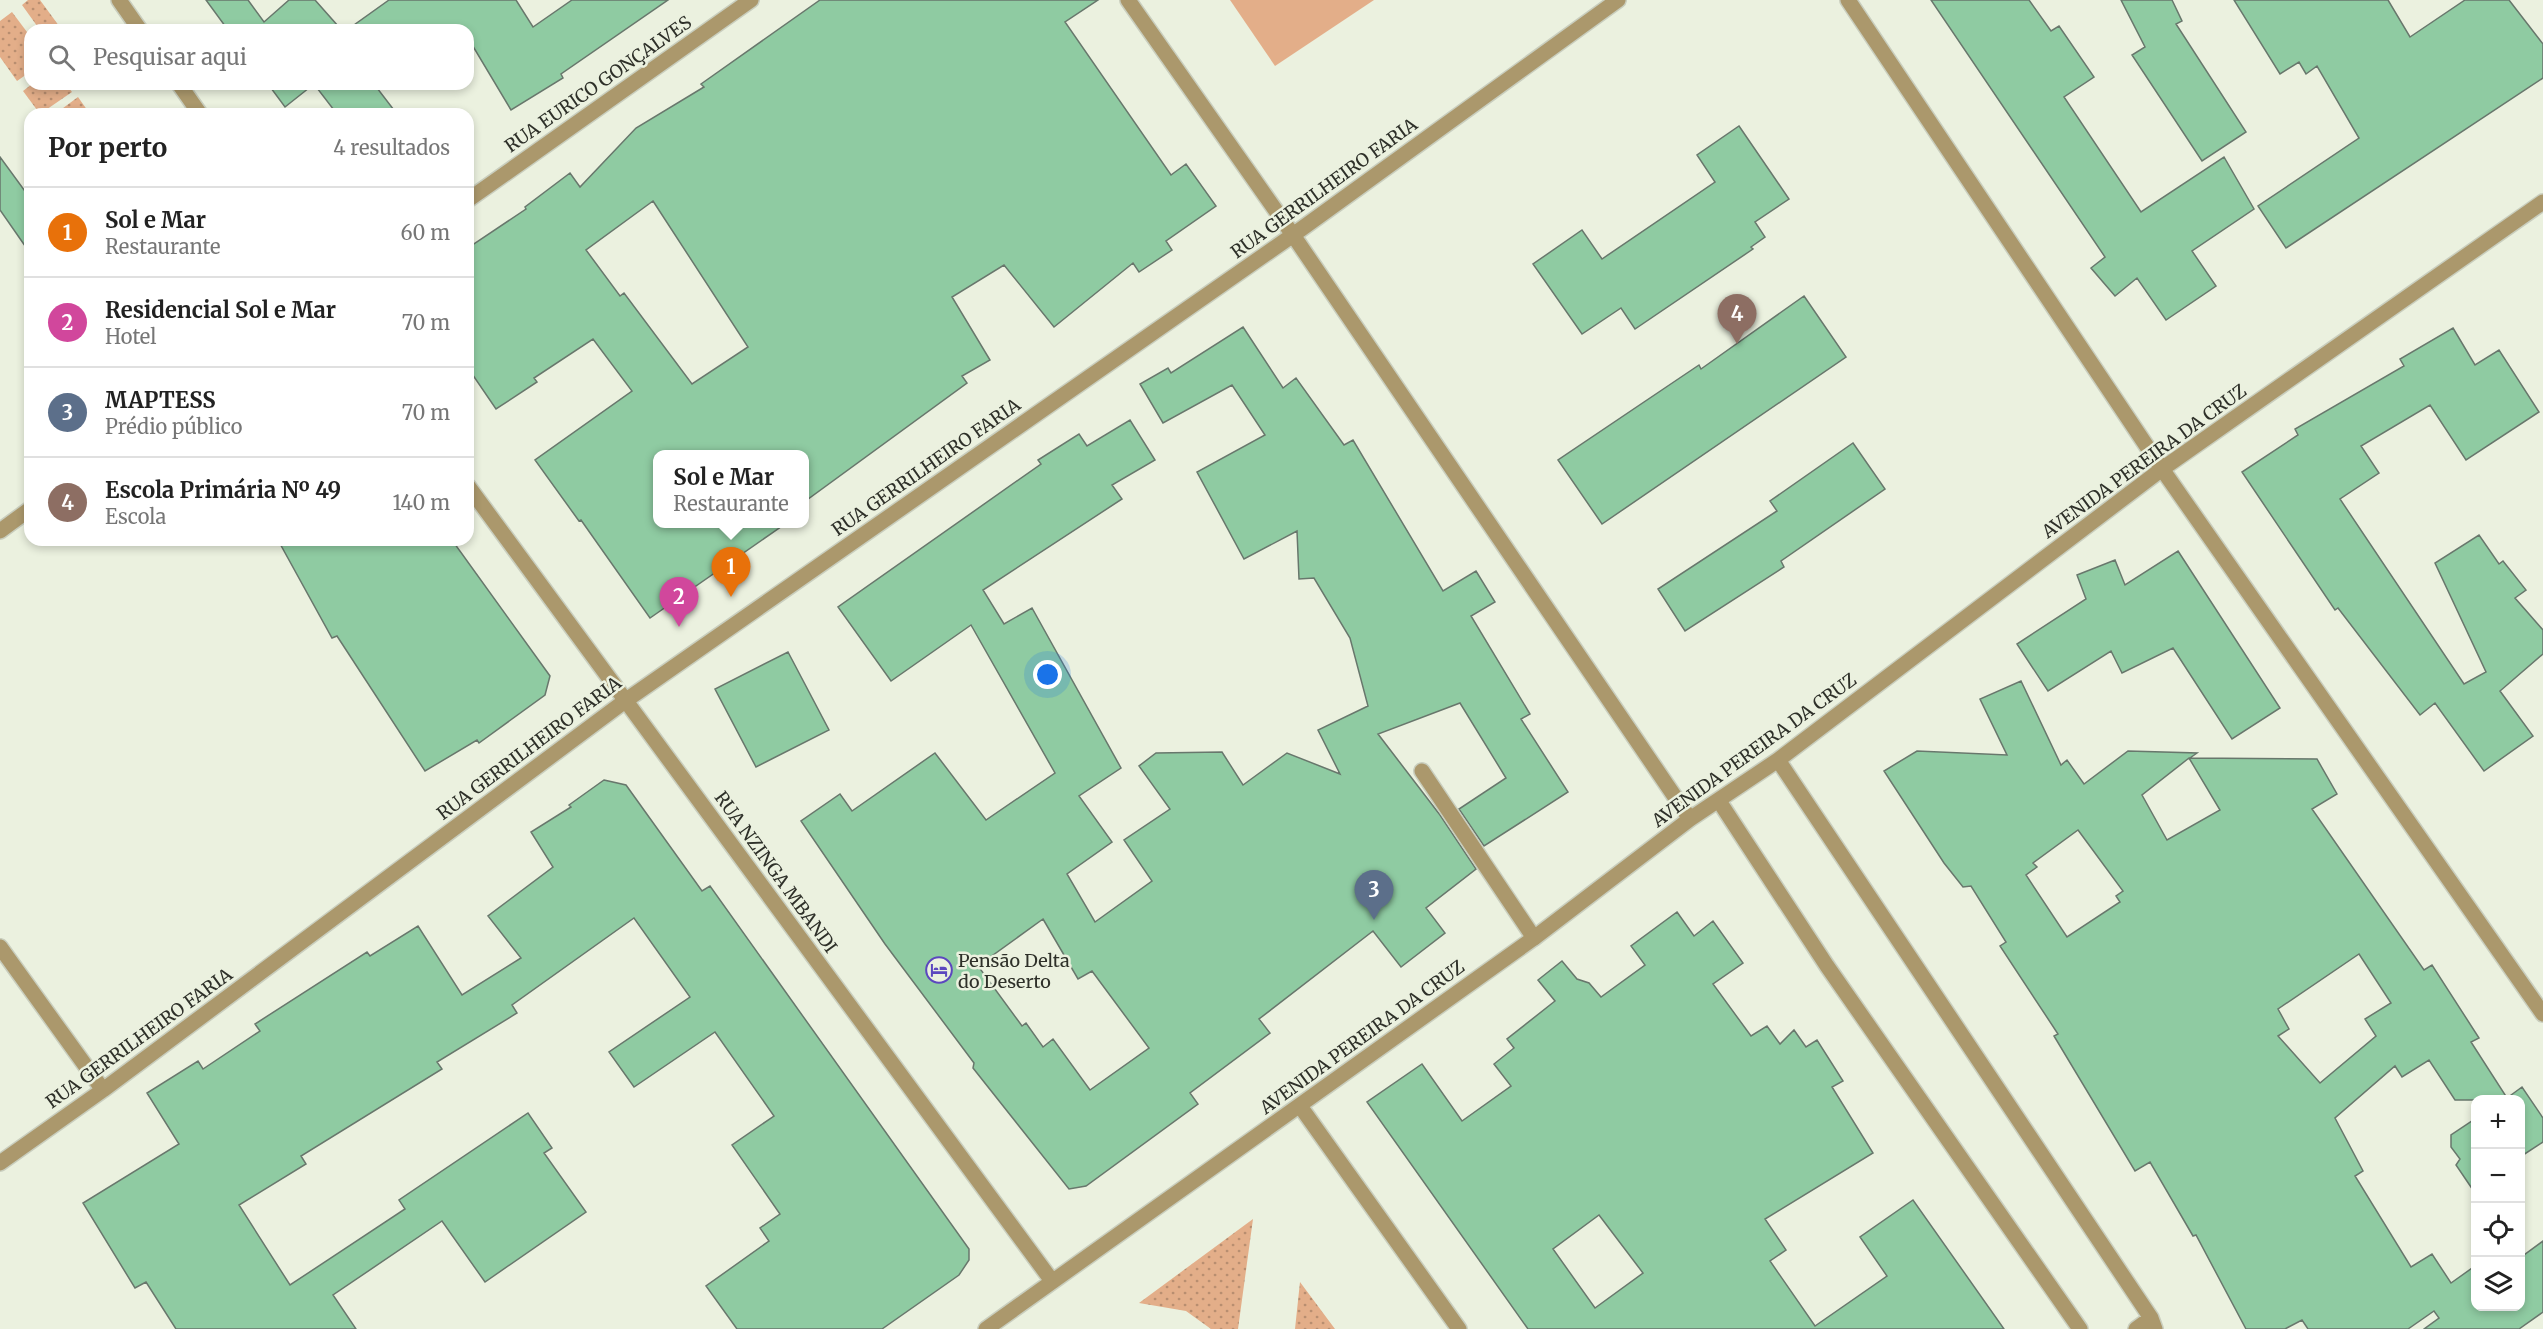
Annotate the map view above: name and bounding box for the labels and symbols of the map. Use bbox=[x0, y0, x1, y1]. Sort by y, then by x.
street label: RUA EURICO GONÇALVES bbox=[500, 11, 696, 157]
street label: RUA GERRILHEIRO FARIA bbox=[1226, 112, 1422, 263]
pin: 4 bbox=[1718, 294, 1756, 344]
street label: AVENIDA PEREIRA DA CRUZ bbox=[2036, 379, 2251, 544]
street label: RUA GERRILHEIRO FARIA bbox=[827, 393, 1025, 541]
pin: 1 bbox=[712, 548, 750, 597]
pin: 2 bbox=[660, 578, 698, 627]
your location bbox=[1033, 660, 1062, 689]
street label: AVENIDA PEREIRA DA CRUZ bbox=[1646, 668, 1861, 833]
street label: RUA GERRILHEIRO FARIA bbox=[432, 671, 626, 825]
street label: RUA NZINGA MBANDI bbox=[710, 787, 842, 957]
pin: 3 bbox=[1354, 870, 1394, 920]
place label: Pensão Delta do Deserto bbox=[958, 949, 1070, 993]
hotel icon: Pensão Delta do Deserto bbox=[924, 955, 954, 985]
street label: AVENIDA PEREIRA DA CRUZ bbox=[1254, 955, 1469, 1120]
street label: RUA GERRILHEIRO FARIA bbox=[41, 962, 237, 1113]

